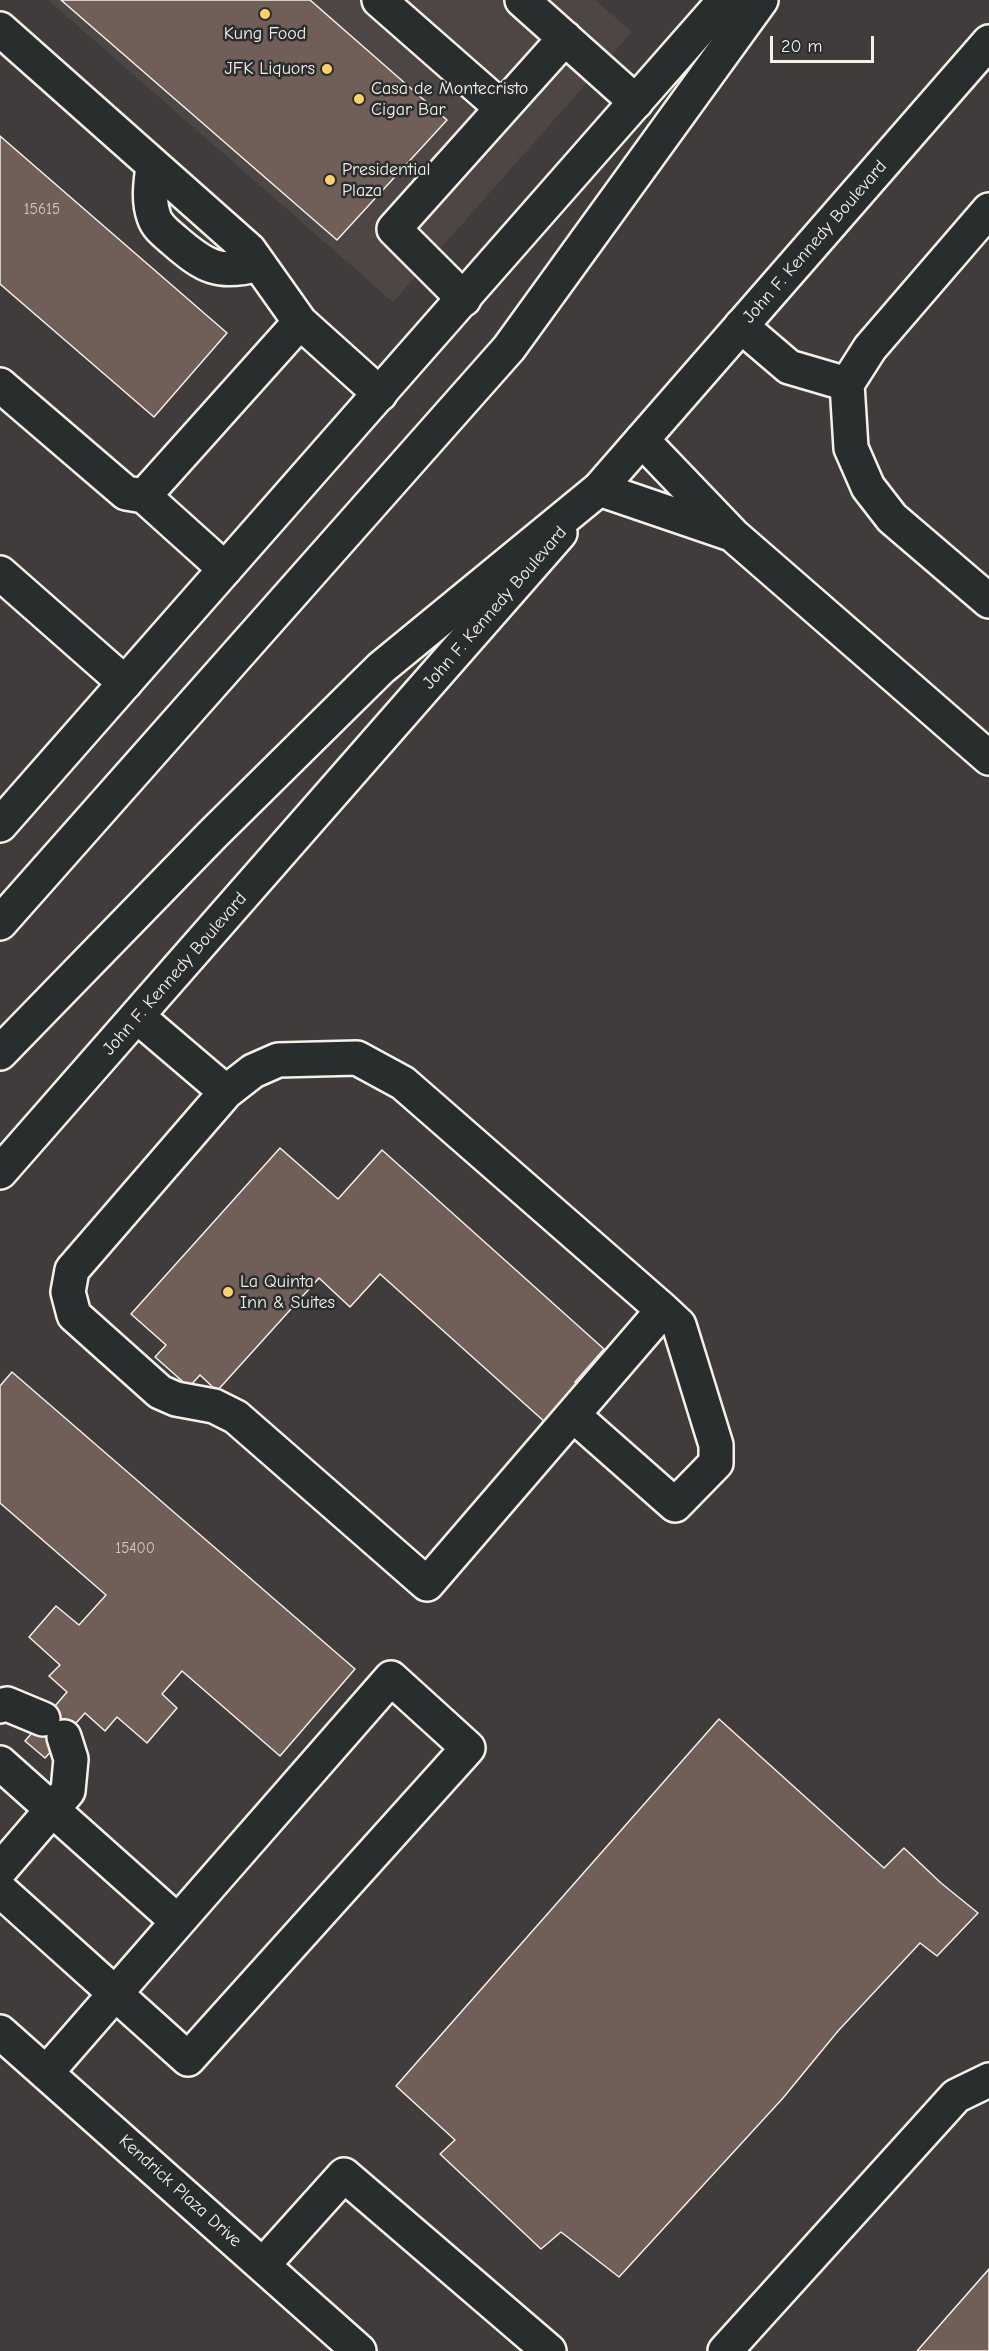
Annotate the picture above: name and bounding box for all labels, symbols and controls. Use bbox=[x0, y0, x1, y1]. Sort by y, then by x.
marker: Kung Food bbox=[258, 7, 272, 21]
place label: Kung Food bbox=[224, 23, 306, 45]
scale bar bbox=[773, 24, 876, 62]
text: 20 m bbox=[781, 36, 822, 57]
place label: JFK Liquors bbox=[225, 58, 315, 80]
marker: JFK Liquors bbox=[320, 62, 334, 76]
place label: Casa de Montecristo Cigar Bar bbox=[371, 78, 528, 121]
marker: Casa de Montecristo Cigar Bar bbox=[352, 92, 366, 106]
street label: John F. Kennedy Boulevard bbox=[738, 156, 892, 328]
place label: Presidential Plaza bbox=[342, 159, 430, 201]
marker: Presidential Plaza bbox=[323, 173, 337, 187]
house number: 15615 bbox=[24, 201, 60, 219]
street label: John F. Kennedy Boulevard bbox=[418, 522, 572, 694]
street label: John F. Kennedy Boulevard bbox=[98, 888, 252, 1060]
place label: La Quinta Inn & Suites bbox=[240, 1271, 335, 1314]
marker: La Quinta Inn & Suites bbox=[221, 1285, 235, 1299]
house number: 15400 bbox=[115, 1540, 155, 1558]
street label: Kendrick Plaza Drive bbox=[114, 2130, 246, 2252]

